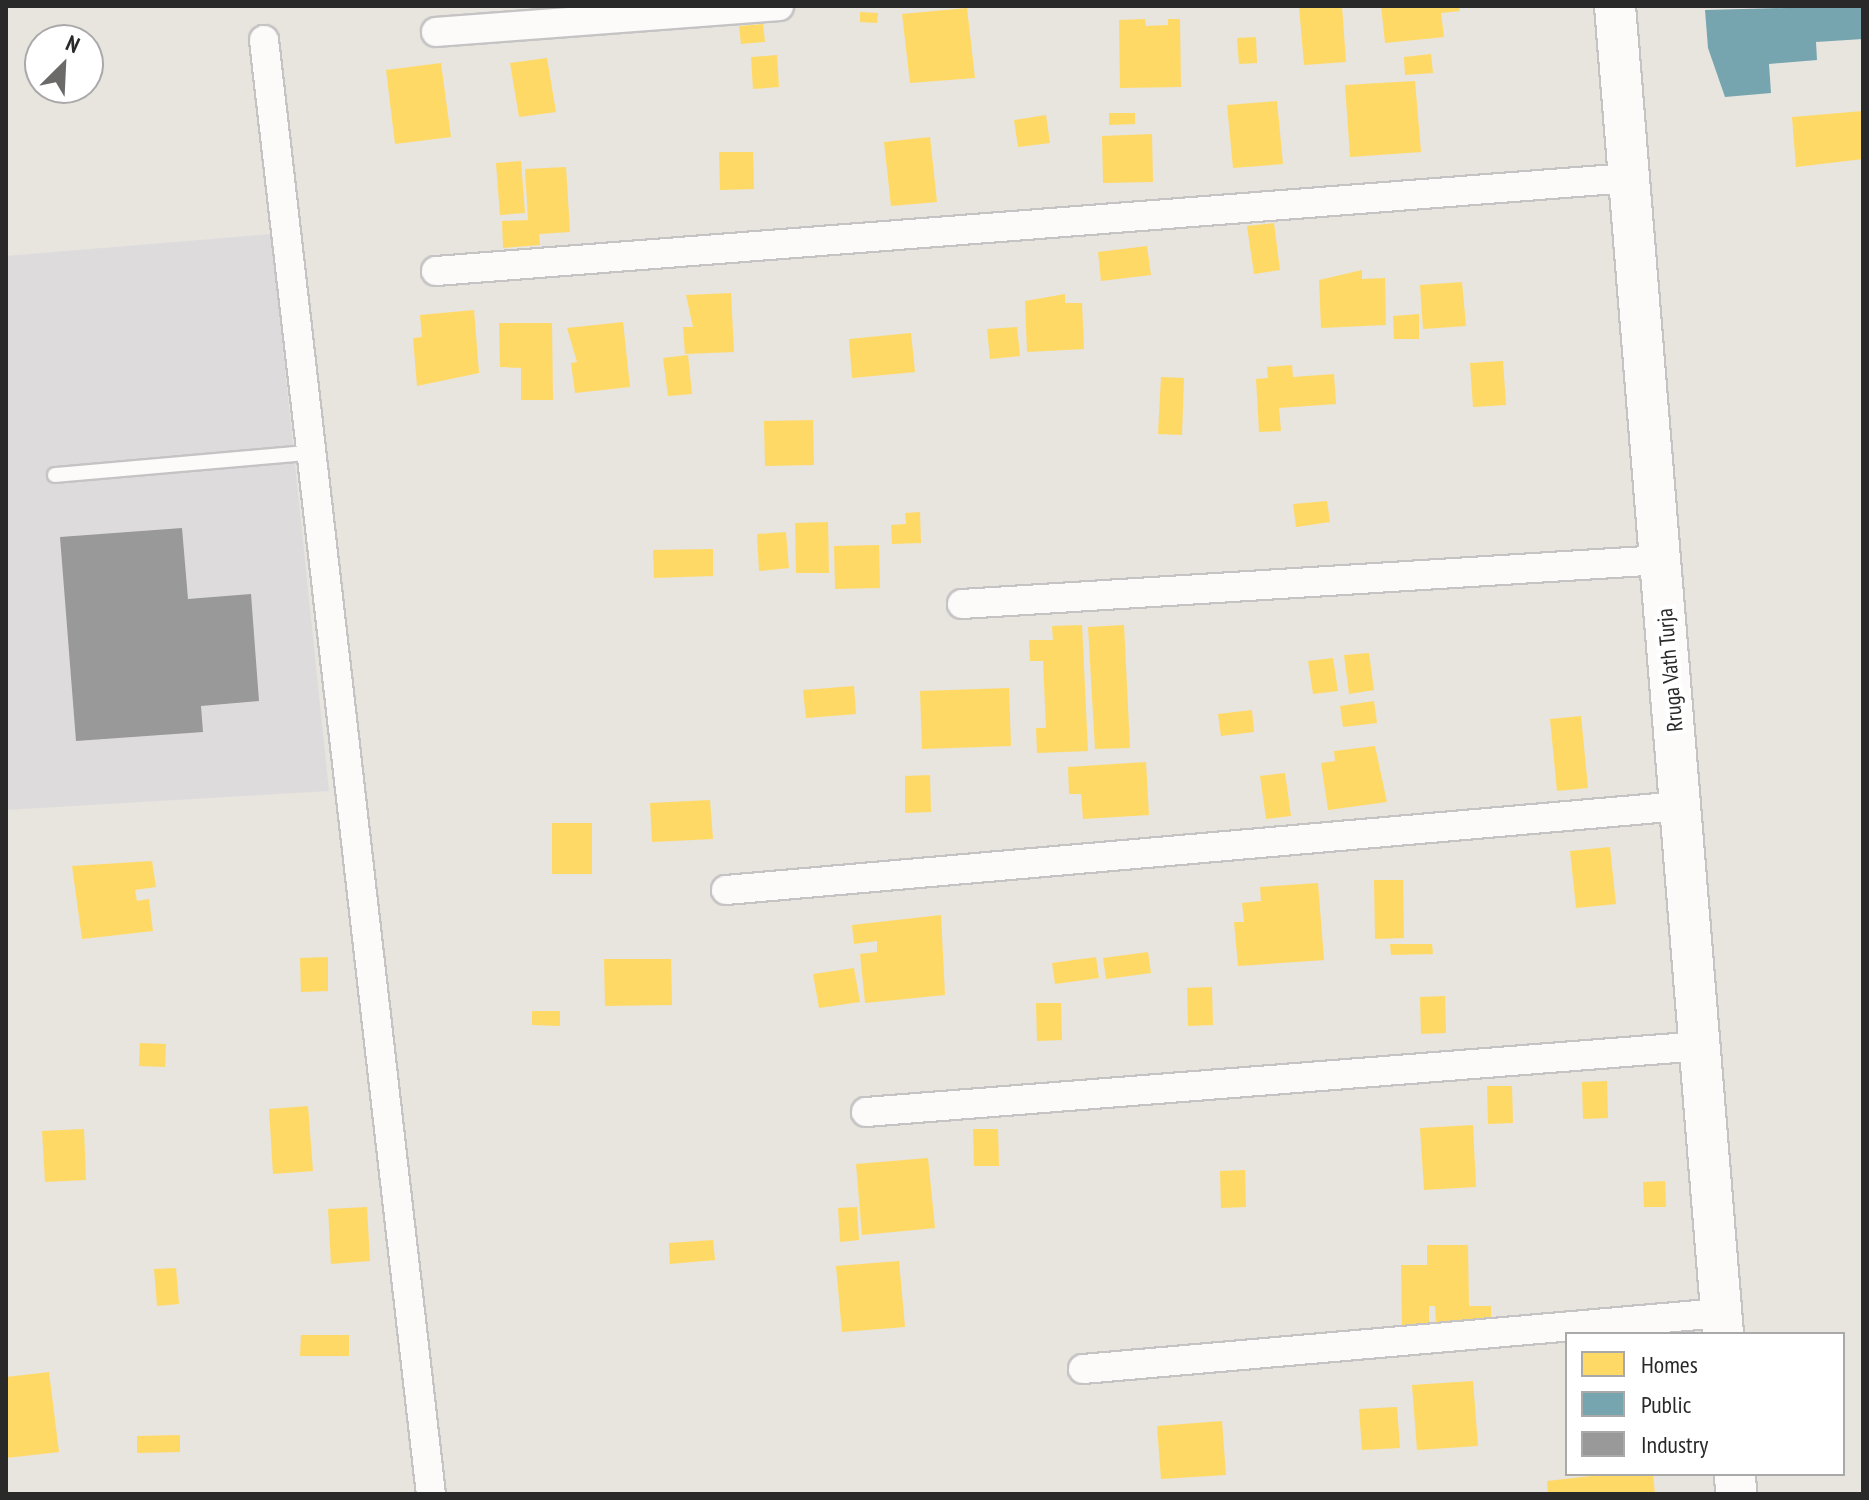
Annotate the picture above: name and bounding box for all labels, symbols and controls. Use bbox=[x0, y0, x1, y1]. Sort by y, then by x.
north arrow bbox=[24, 24, 104, 104]
text: N bbox=[62, 29, 84, 59]
street label: Rruga Vath Turja bbox=[1651, 607, 1689, 733]
legend bbox=[1565, 1332, 1845, 1476]
text: Homes bbox=[1641, 1349, 1698, 1380]
text: Public bbox=[1641, 1389, 1691, 1420]
text: Industry bbox=[1641, 1429, 1708, 1460]

